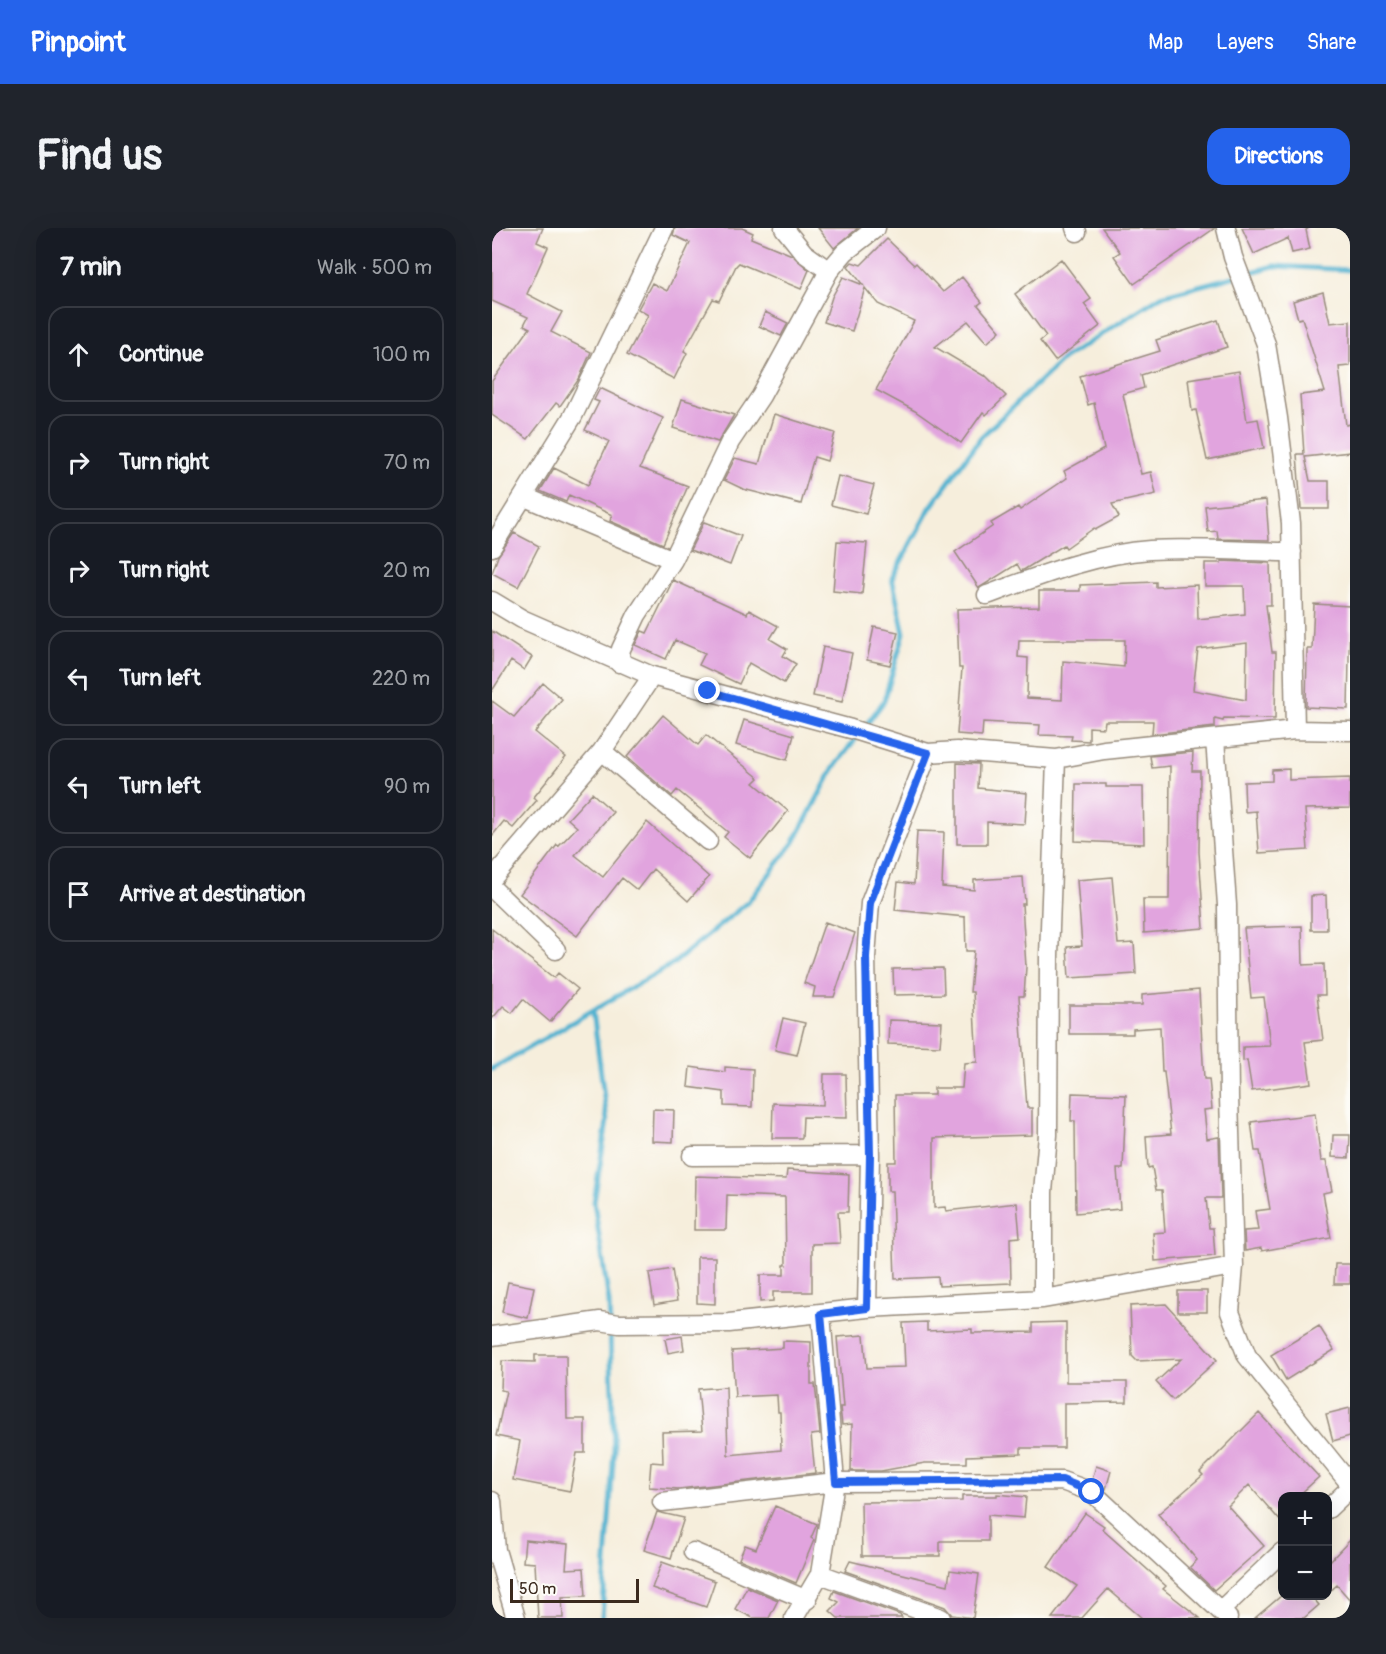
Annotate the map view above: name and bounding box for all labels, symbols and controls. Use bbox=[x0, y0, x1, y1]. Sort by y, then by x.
text: Pinpoint bbox=[30, 25, 126, 60]
text: Map bbox=[1148, 29, 1183, 56]
text: Layers bbox=[1216, 29, 1274, 56]
text: Share bbox=[1307, 29, 1356, 56]
button: Directions bbox=[1207, 128, 1350, 185]
text: Find us bbox=[36, 130, 162, 182]
text: 7 min bbox=[60, 251, 122, 283]
text: Walk · 500 m bbox=[317, 255, 432, 280]
icon: ahead bbox=[62, 338, 95, 371]
text: Continue bbox=[119, 340, 203, 368]
text: 100 m bbox=[373, 342, 430, 367]
icon: right bbox=[62, 446, 95, 479]
text: Turn right bbox=[119, 448, 209, 476]
text: 70 m bbox=[384, 450, 430, 475]
icon: right bbox=[62, 554, 95, 587]
text: Turn right bbox=[119, 556, 209, 584]
text: 20 m bbox=[383, 558, 430, 583]
icon: left bbox=[62, 662, 95, 695]
text: Turn left bbox=[119, 664, 201, 692]
text: 220 m bbox=[372, 666, 430, 691]
route end bbox=[694, 677, 720, 703]
icon: left bbox=[62, 770, 95, 803]
text: Turn left bbox=[119, 772, 201, 800]
text: 90 m bbox=[384, 774, 430, 799]
icon: arrive bbox=[62, 878, 95, 911]
text: Arrive at destination bbox=[119, 880, 305, 908]
route start bbox=[1078, 1478, 1104, 1504]
map controls bbox=[1278, 1492, 1332, 1600]
button: + bbox=[1278, 1492, 1332, 1546]
button: − bbox=[1278, 1546, 1332, 1600]
scale bar bbox=[510, 1576, 639, 1604]
text: 50 m bbox=[519, 1579, 556, 1599]

